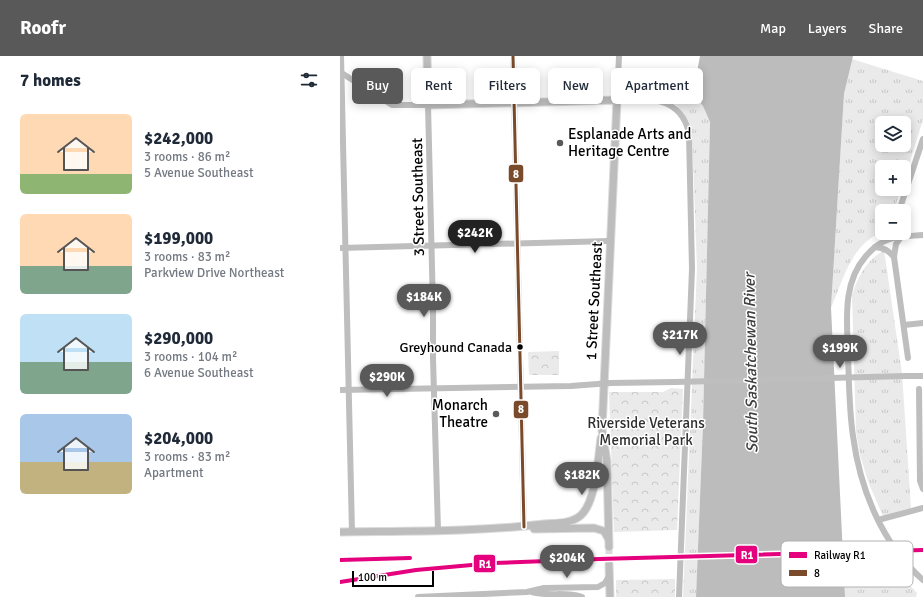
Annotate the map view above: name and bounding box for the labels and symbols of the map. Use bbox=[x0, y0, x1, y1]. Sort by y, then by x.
place label: Esplanade Arts and Heritage Centre bbox=[568, 125, 691, 160]
street label: 3 Street Southeast bbox=[408, 138, 428, 256]
marker: Esplanade Arts and Heritage Centre bbox=[555, 138, 565, 148]
line badge: 8 bbox=[508, 164, 524, 183]
text: 8 bbox=[513, 168, 519, 181]
pin: $242K bbox=[447, 220, 503, 254]
street label: 1 Street Southeast bbox=[582, 241, 606, 361]
water label: South Saskatchewan River bbox=[739, 271, 763, 453]
pin: $184K bbox=[396, 284, 452, 318]
pin: $217K bbox=[652, 322, 708, 356]
pin: $199K bbox=[812, 335, 868, 369]
place label: Greyhound Canada bbox=[399, 339, 512, 356]
marker: Greyhound Canada bbox=[515, 342, 525, 352]
pin: $290K bbox=[359, 364, 415, 398]
place label: Monarch Theatre bbox=[432, 396, 488, 431]
line badge: 8 bbox=[513, 400, 529, 419]
text: 8 bbox=[518, 403, 524, 416]
marker: Monarch Theatre bbox=[491, 409, 501, 419]
park label: Riverside Veterans Memorial Park bbox=[587, 414, 705, 449]
pin: $182K bbox=[554, 462, 610, 496]
legend bbox=[781, 541, 913, 587]
pin: $204K bbox=[539, 545, 595, 579]
line badge: R1 bbox=[735, 545, 758, 564]
text: R1 bbox=[741, 549, 753, 562]
text: Railway R1 bbox=[814, 549, 866, 562]
line badge: R1 bbox=[473, 554, 496, 573]
text: R1 bbox=[479, 558, 491, 571]
text: 8 bbox=[814, 567, 820, 580]
scale bar bbox=[352, 569, 434, 588]

